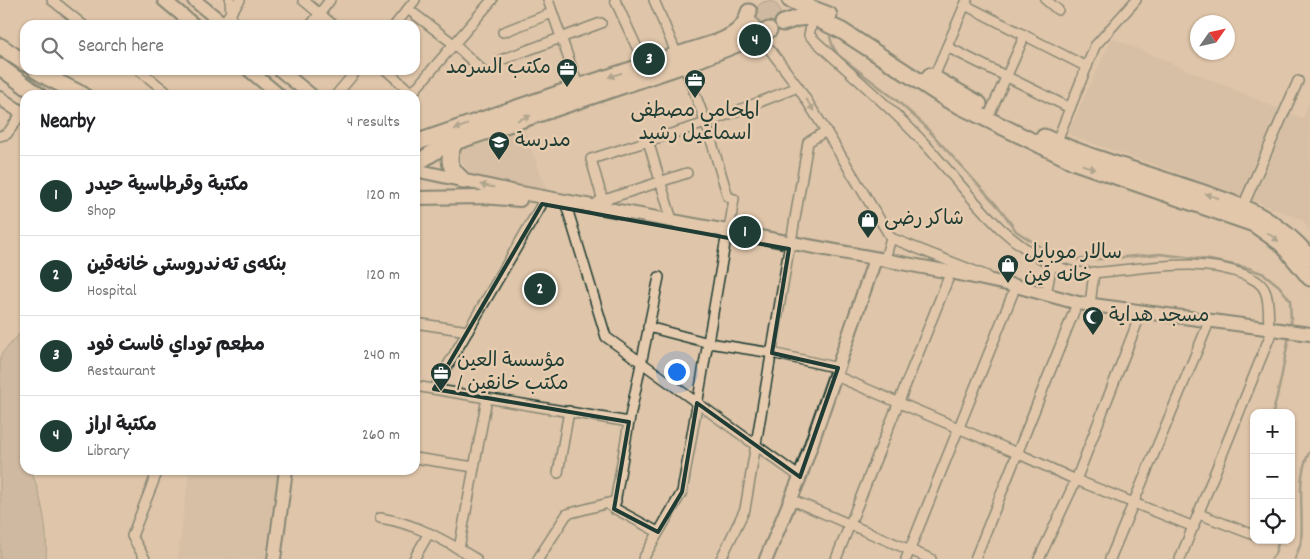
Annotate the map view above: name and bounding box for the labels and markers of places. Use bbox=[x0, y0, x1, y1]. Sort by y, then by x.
pin: 4 bbox=[739, 21, 771, 59]
pin: 3 bbox=[633, 40, 665, 78]
place label: مكتب السرمد bbox=[446, 55, 551, 83]
office icon: مكتب السرمد bbox=[555, 57, 579, 88]
office icon: المحامي مصطفى اسماعيل رشيد bbox=[683, 68, 707, 99]
place label: المحامي مصطفى اسماعيل رشيد bbox=[630, 98, 760, 149]
place label: مدرسة bbox=[515, 128, 571, 156]
school or university icon: مدرسة bbox=[487, 130, 511, 161]
place label: شاكر رضى bbox=[884, 206, 964, 234]
shop icon: شاكر رضى bbox=[856, 208, 880, 239]
pin: 1 bbox=[729, 213, 761, 251]
place label: سالار موبايل خانه قين bbox=[1024, 240, 1122, 291]
shop icon: سالار موبايل خانه قين bbox=[996, 253, 1020, 284]
pin: 2 bbox=[524, 270, 556, 308]
place label: مسجد هداية bbox=[1109, 303, 1209, 331]
mosque icon: مسجد هداية bbox=[1081, 305, 1105, 336]
place label: مؤسسة العين / مكتب خانقين bbox=[457, 348, 569, 399]
office icon: مؤسسة العين / مكتب خانقين bbox=[429, 361, 453, 392]

